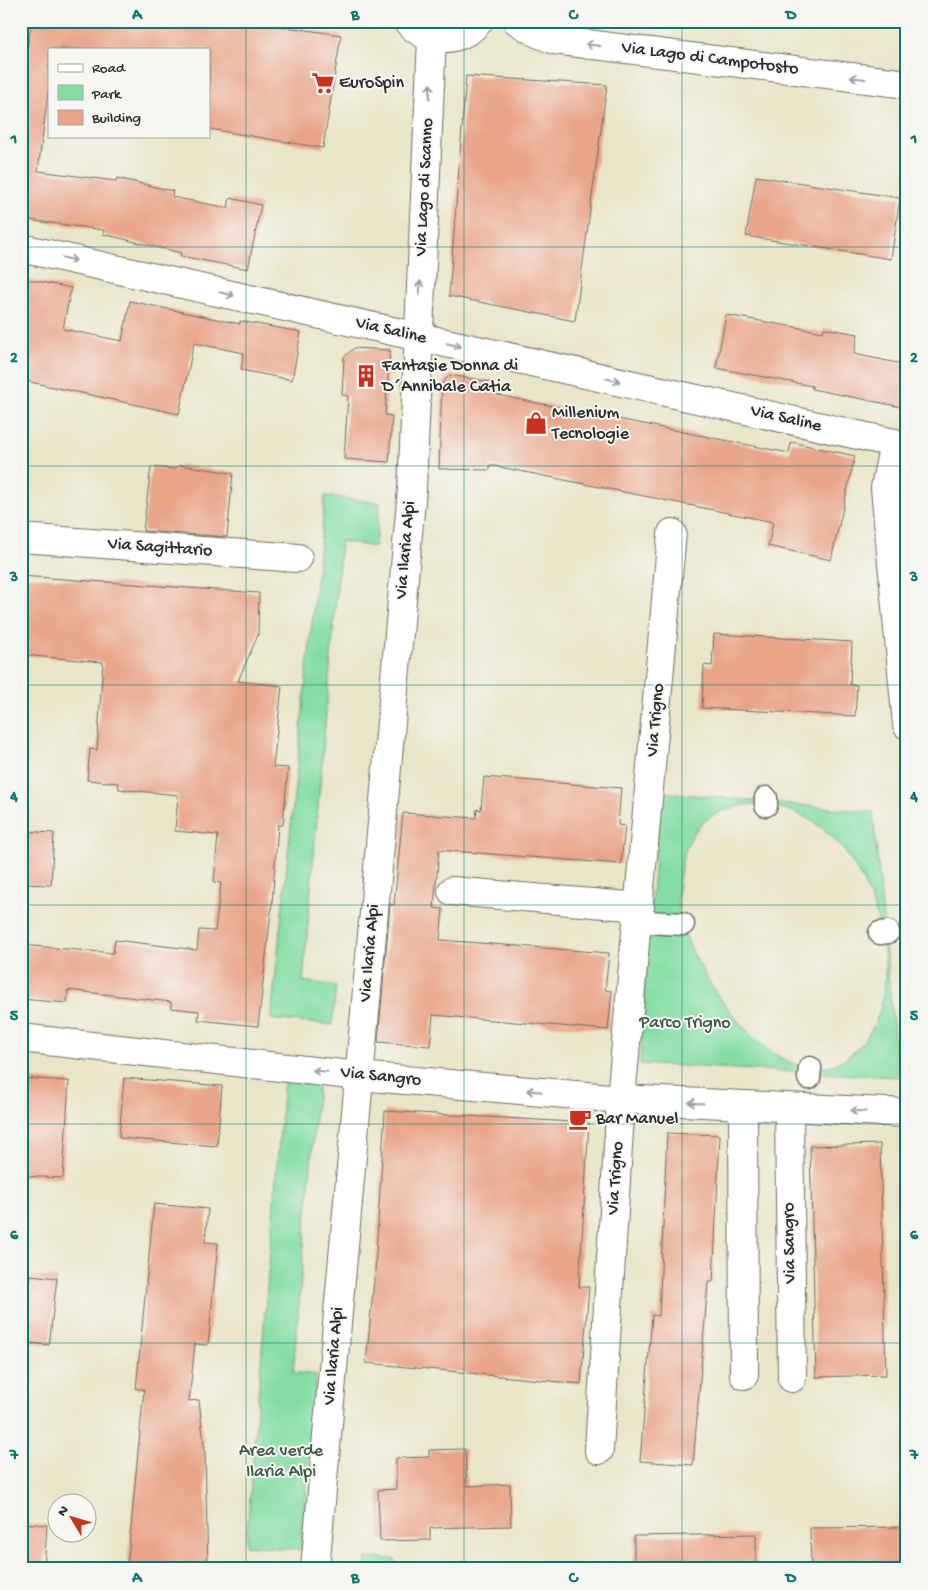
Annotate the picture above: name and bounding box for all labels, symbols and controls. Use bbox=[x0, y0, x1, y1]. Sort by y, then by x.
text: A bbox=[131, 7, 143, 26]
text: B bbox=[350, 7, 360, 26]
text: C bbox=[568, 7, 579, 26]
text: D bbox=[784, 7, 797, 26]
street label: Via Lago di Campotosto bbox=[619, 38, 800, 80]
one-way arrow bbox=[585, 39, 601, 49]
legend bbox=[48, 48, 210, 138]
text: Road bbox=[92, 60, 126, 78]
supermarket icon: EuroSpin bbox=[310, 70, 336, 96]
place label: EuroSpin bbox=[339, 73, 404, 94]
one-way arrow bbox=[851, 73, 867, 83]
one-way arrow bbox=[425, 83, 435, 100]
text: Park bbox=[91, 86, 122, 104]
text: Building bbox=[91, 110, 141, 128]
street label: Via Lago di Scanno bbox=[411, 117, 439, 258]
text: 1 bbox=[10, 131, 17, 150]
text: 1 bbox=[910, 131, 917, 150]
one-way arrow bbox=[60, 255, 76, 264]
one-way arrow bbox=[416, 280, 425, 296]
one-way arrow bbox=[219, 290, 235, 299]
street label: Via Saline bbox=[352, 312, 429, 350]
one-way arrow bbox=[446, 341, 462, 350]
text: 2 bbox=[10, 350, 18, 369]
text: 2 bbox=[910, 350, 918, 369]
place label: Fantasie Donna di D´Annibale Catia bbox=[381, 356, 518, 398]
building icon: Fantasie Donna di D´Annibale Catia bbox=[353, 363, 379, 389]
one-way arrow bbox=[604, 376, 620, 385]
street label: Via Saline bbox=[747, 400, 824, 438]
place label: Millenium Tecnologie bbox=[551, 403, 630, 445]
shop icon: Millenium Tecnologie bbox=[523, 410, 549, 436]
street label: Via Ilaria Alpi bbox=[391, 500, 421, 601]
street label: Via Sagittario bbox=[106, 534, 213, 562]
text: 3 bbox=[9, 569, 18, 588]
text: 3 bbox=[909, 569, 918, 588]
street label: Via Trigno bbox=[642, 682, 670, 759]
text: 4 bbox=[9, 789, 18, 808]
text: 4 bbox=[909, 789, 918, 808]
street label: Via Ilaria Alpi bbox=[355, 903, 385, 1004]
text: 5 bbox=[10, 1008, 19, 1027]
text: 5 bbox=[910, 1008, 919, 1027]
park label: Parco Trigno bbox=[638, 1013, 731, 1034]
street label: Via Sangro bbox=[339, 1062, 422, 1092]
one-way arrow bbox=[312, 1066, 328, 1076]
one-way arrow bbox=[526, 1087, 542, 1096]
one-way arrow bbox=[688, 1098, 704, 1108]
cafe icon: Bar Manuel bbox=[567, 1106, 593, 1132]
one-way arrow bbox=[850, 1106, 866, 1116]
place label: Bar Manuel bbox=[595, 1109, 679, 1130]
street label: Via Trigno bbox=[603, 1141, 629, 1216]
street label: Via Sangro bbox=[779, 1202, 801, 1285]
text: 6 bbox=[10, 1227, 19, 1246]
text: 6 bbox=[910, 1227, 919, 1246]
street label: Via Ilaria Alpi bbox=[319, 1306, 349, 1407]
park label: Area verde Ilaria Alpi bbox=[239, 1441, 324, 1483]
text: 7 bbox=[9, 1447, 19, 1466]
text: 7 bbox=[909, 1447, 919, 1466]
north arrow bbox=[48, 1492, 98, 1542]
text: N bbox=[54, 1503, 73, 1520]
text: A bbox=[131, 1570, 143, 1589]
text: B bbox=[350, 1570, 360, 1589]
text: C bbox=[568, 1570, 579, 1589]
text: D bbox=[784, 1570, 797, 1589]

